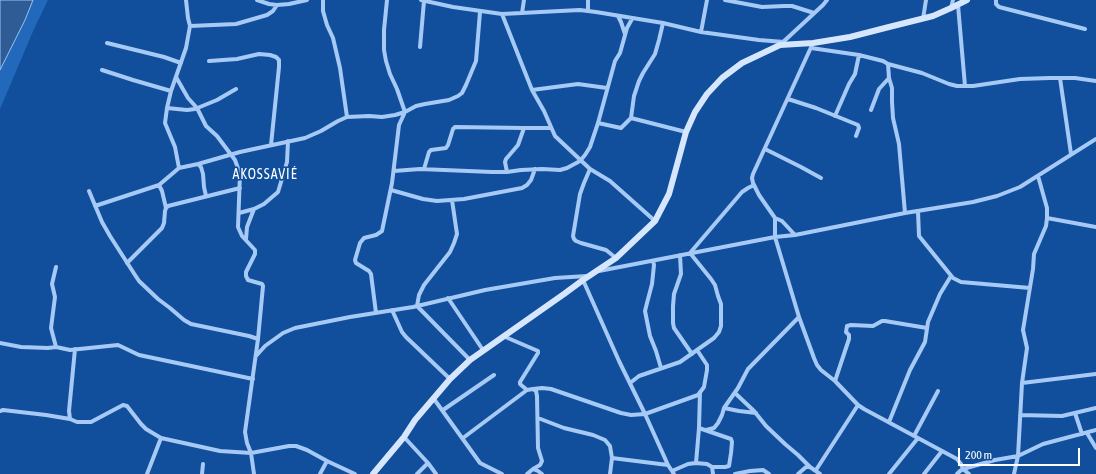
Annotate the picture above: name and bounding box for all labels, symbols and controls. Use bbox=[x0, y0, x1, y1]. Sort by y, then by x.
district label: AKOSSAVIÉ bbox=[232, 167, 298, 183]
scale bar bbox=[960, 440, 1082, 466]
text: 200 m bbox=[965, 448, 992, 462]

